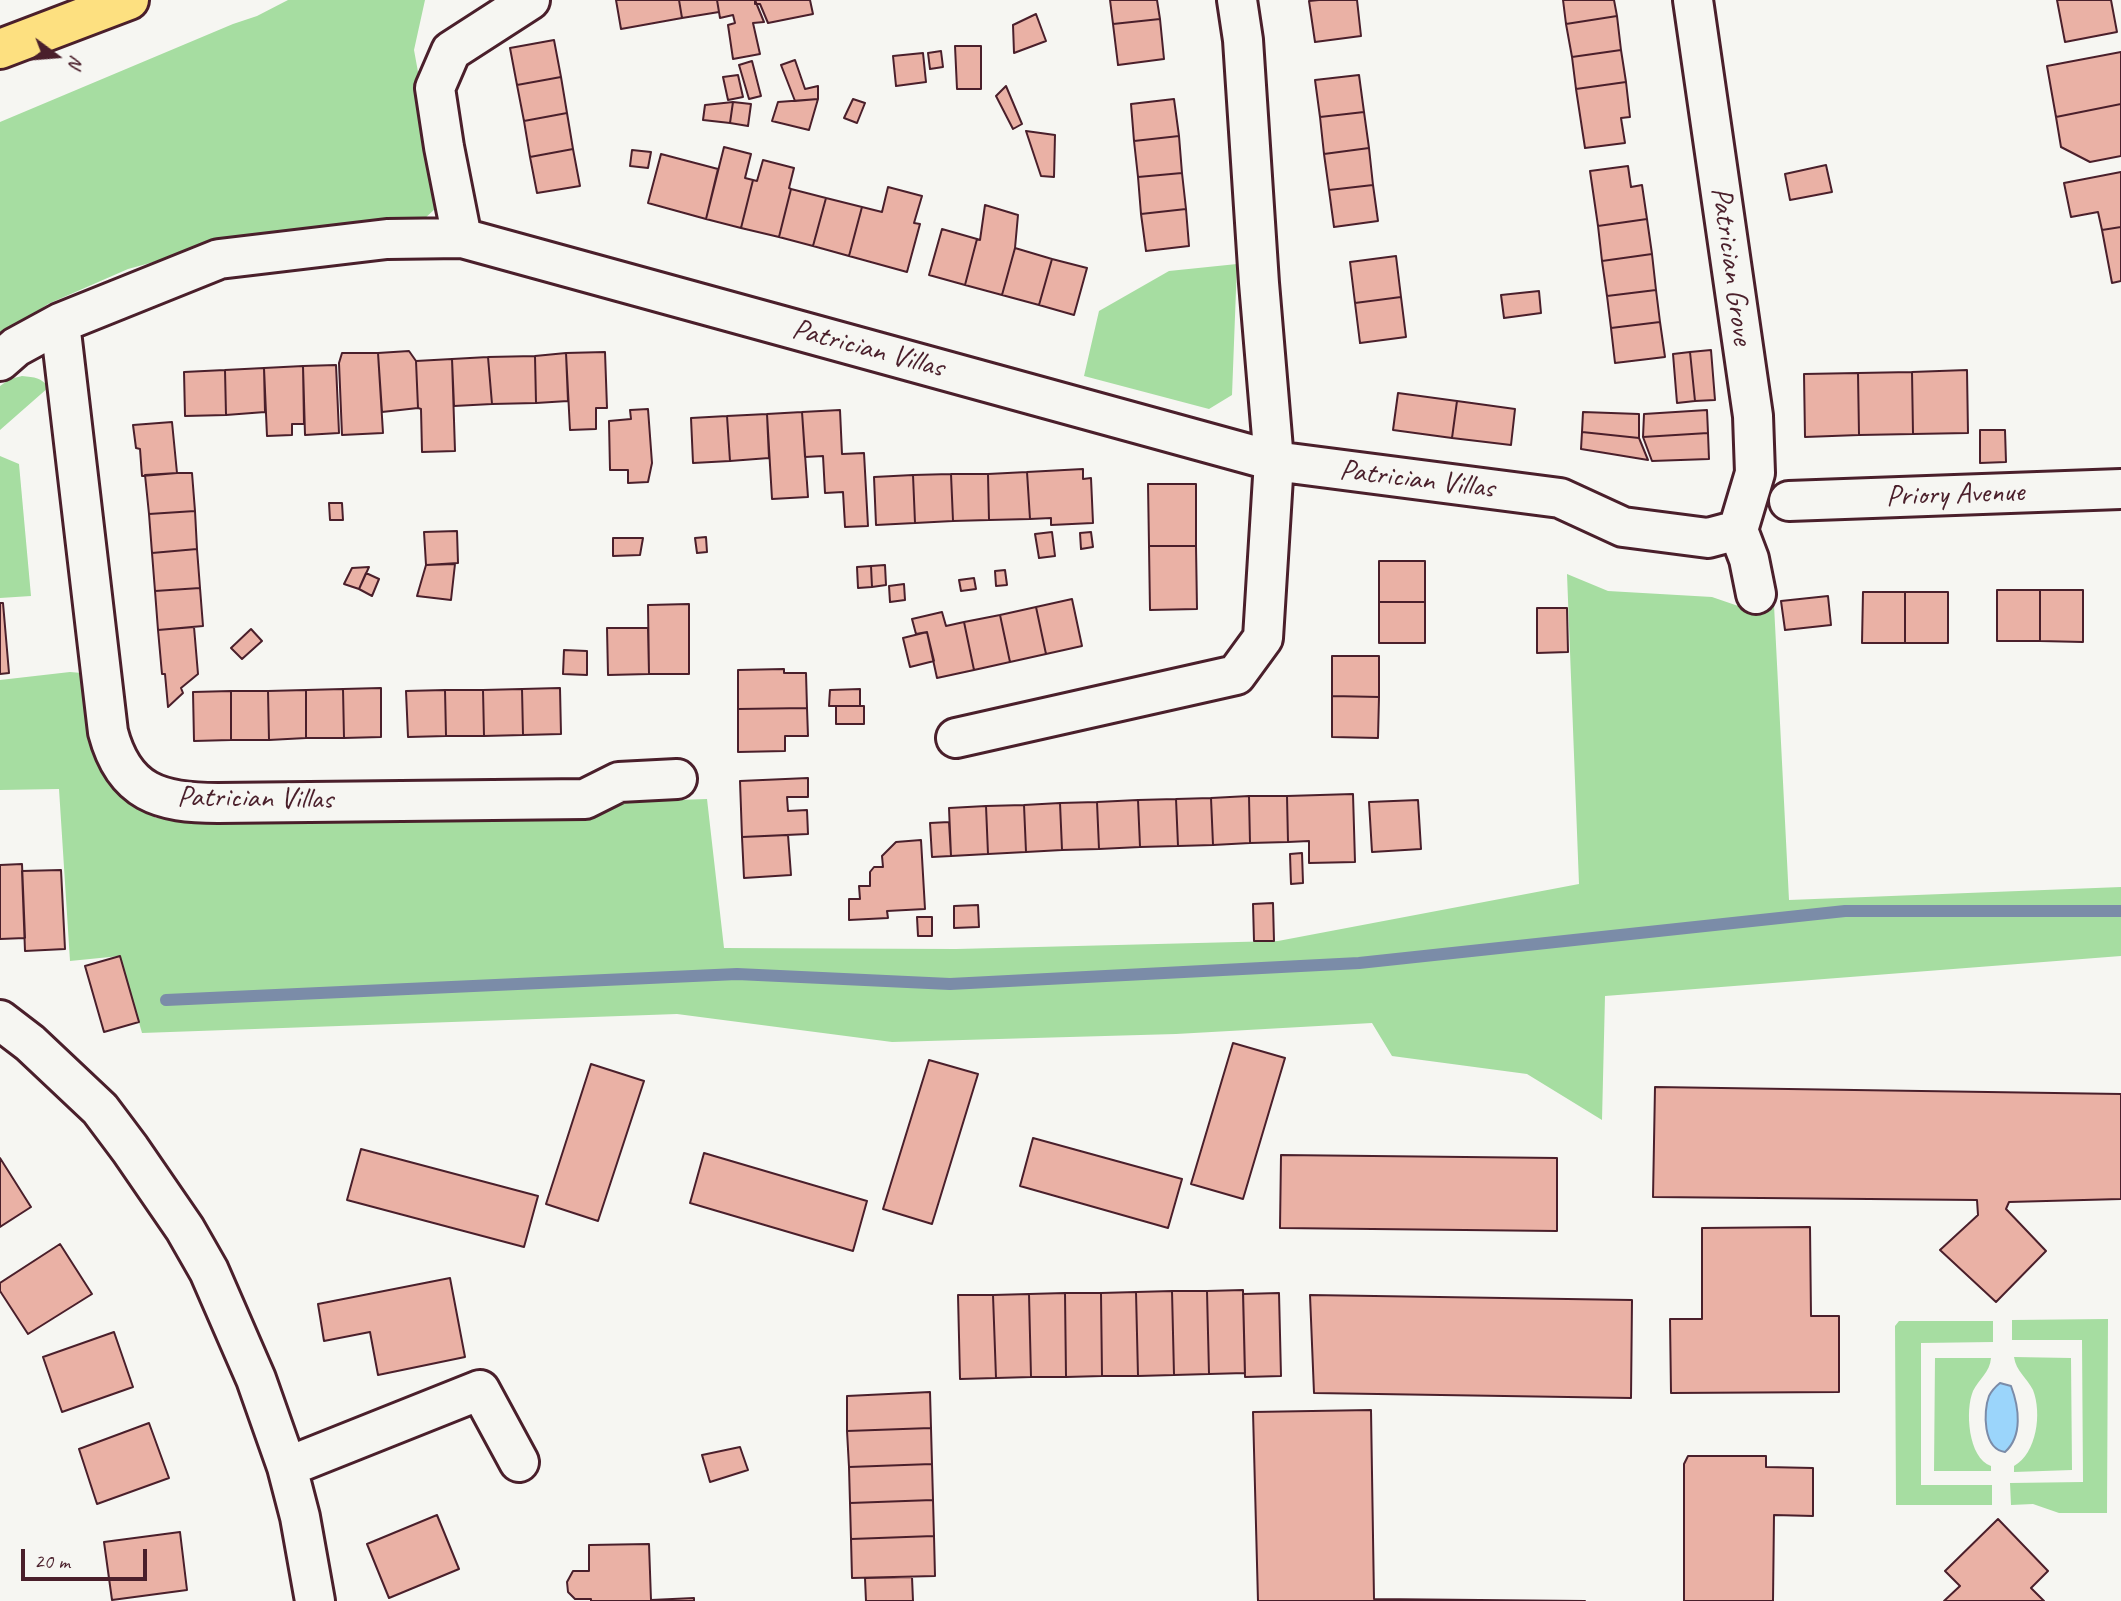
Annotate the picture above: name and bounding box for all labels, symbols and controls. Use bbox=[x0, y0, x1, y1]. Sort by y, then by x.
north arrow bbox=[21, 21, 91, 91]
text: N bbox=[63, 53, 89, 71]
street label: Patrician Grove bbox=[1702, 185, 1760, 347]
street label: Patrician Villas bbox=[788, 311, 948, 387]
street label: Patrician Villas bbox=[1338, 453, 1496, 507]
street label: Priory Avenue bbox=[1885, 475, 2025, 515]
street label: Patrician Villas bbox=[177, 780, 333, 818]
scale bar bbox=[24, 1534, 150, 1578]
text: 20 m bbox=[34, 1548, 70, 1574]

